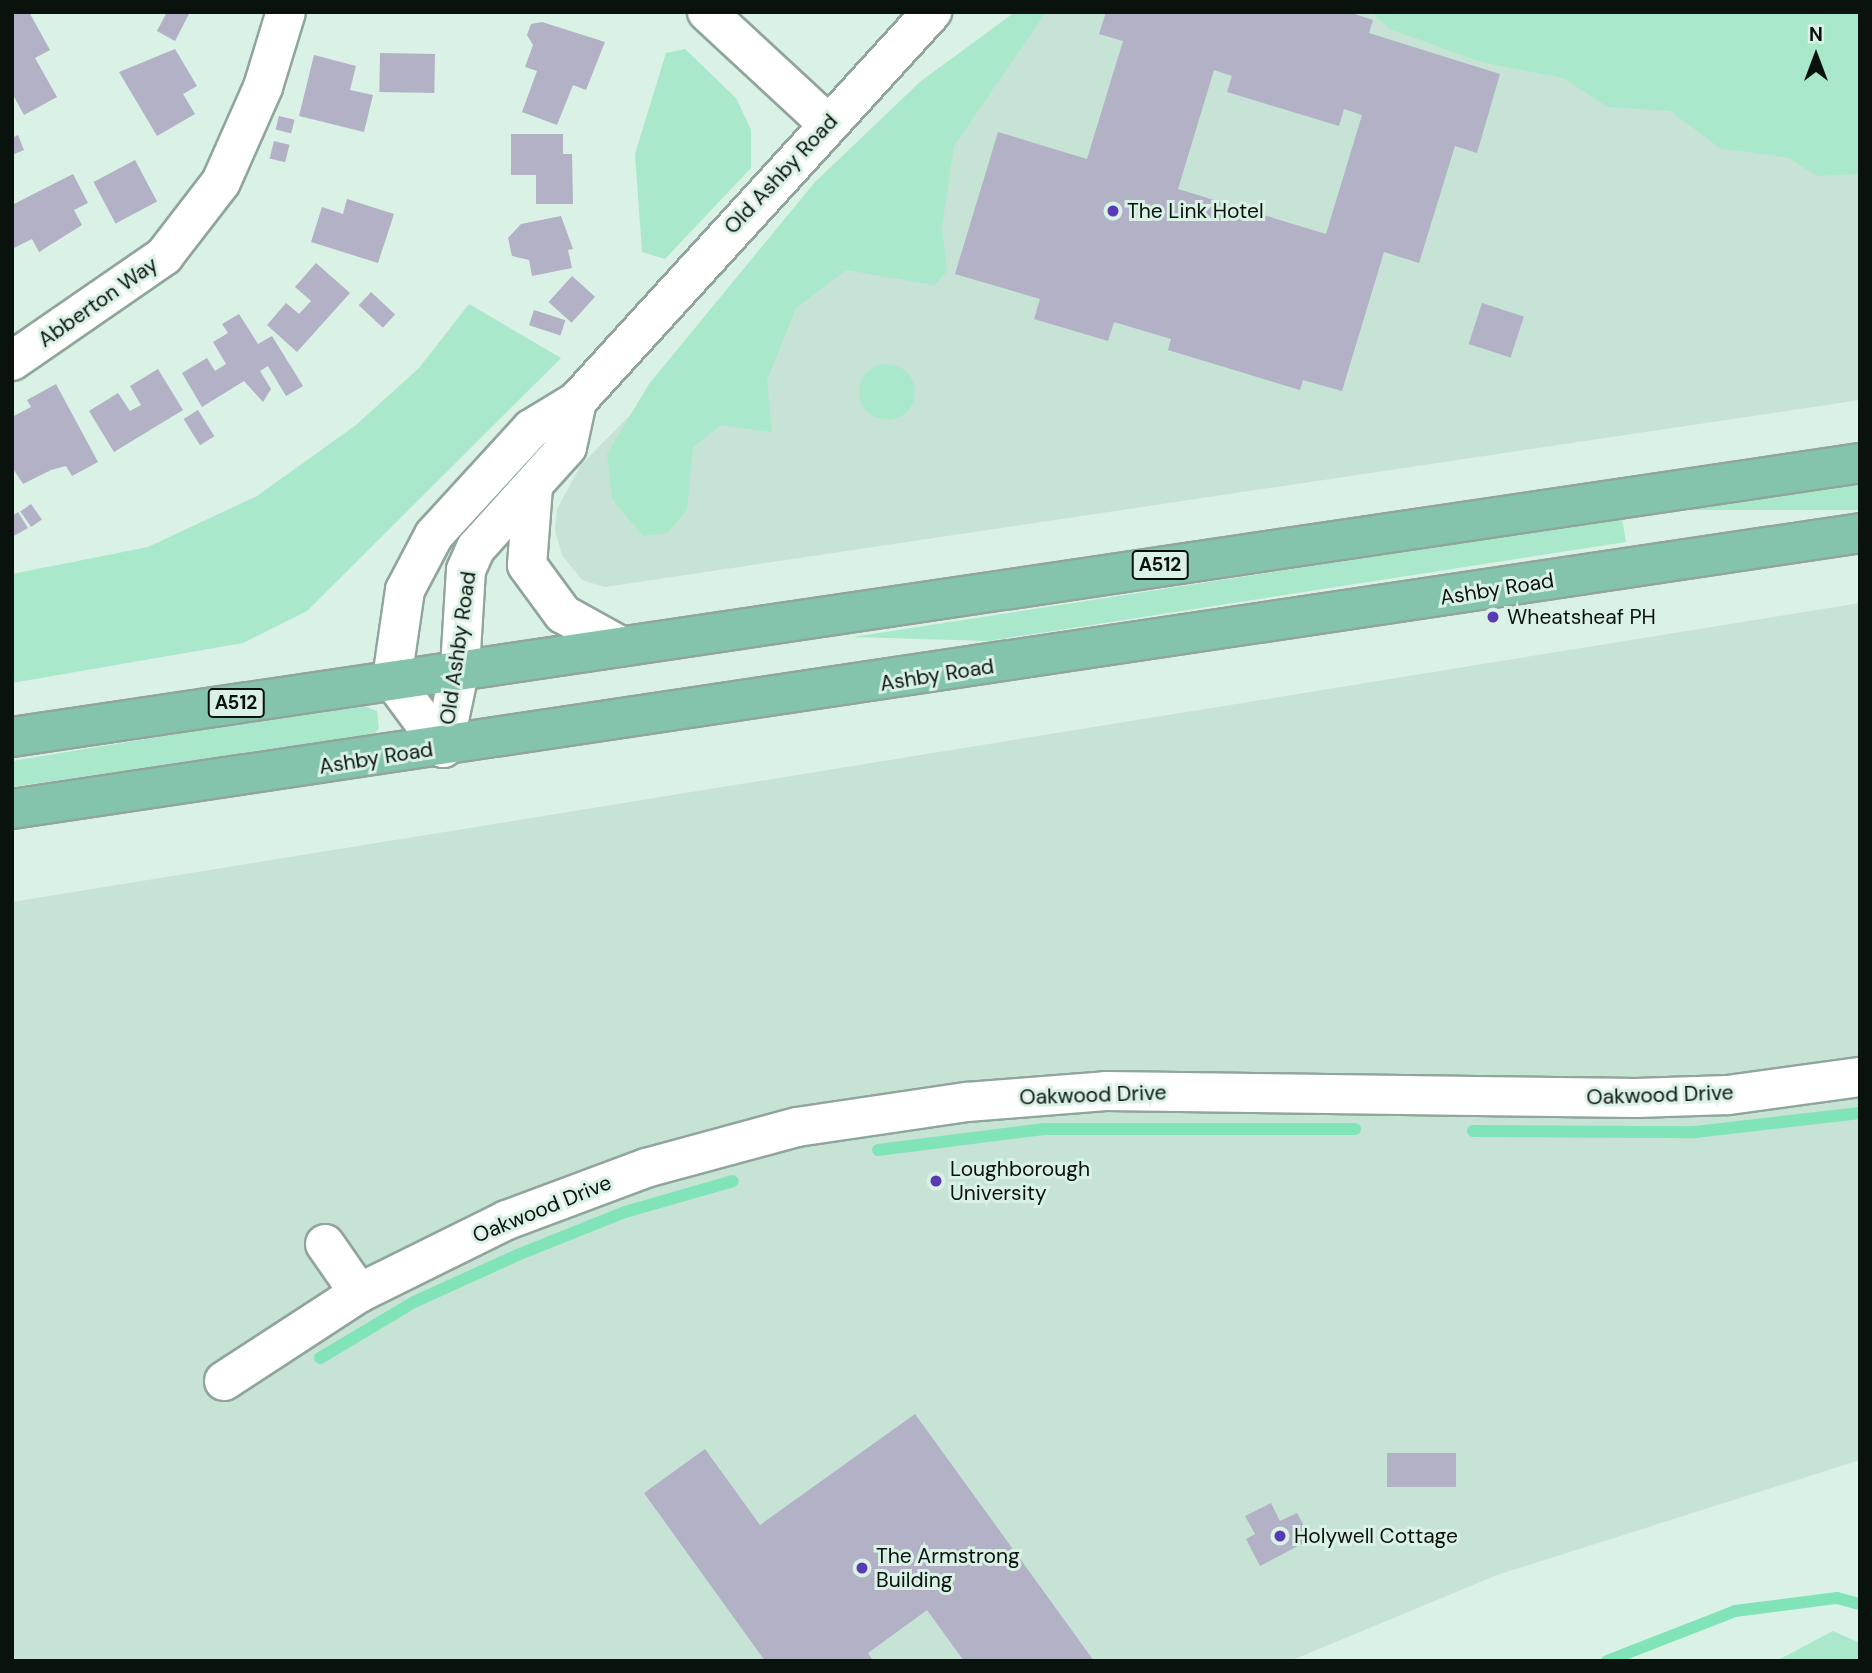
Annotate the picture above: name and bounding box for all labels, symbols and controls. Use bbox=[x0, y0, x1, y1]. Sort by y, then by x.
north arrow bbox=[1781, 21, 1851, 91]
text: N bbox=[1809, 22, 1823, 47]
street label: Old Ashby Road bbox=[719, 109, 843, 239]
place label: The Link Hotel bbox=[1127, 198, 1264, 224]
marker: The Link Hotel bbox=[1105, 203, 1121, 219]
street label: Abberton Way bbox=[33, 252, 163, 352]
road number: A512 bbox=[1130, 550, 1190, 580]
street label: Ashby Road bbox=[1438, 568, 1556, 610]
street label: Old Ashby Road bbox=[435, 570, 481, 726]
place label: Wheatsheaf PH bbox=[1507, 604, 1656, 630]
marker: Wheatsheaf PH bbox=[1485, 609, 1501, 625]
street label: Ashby Road bbox=[878, 654, 996, 696]
road number: A512 bbox=[206, 688, 266, 718]
street label: Ashby Road bbox=[317, 737, 435, 779]
street label: Oakwood Drive bbox=[1019, 1080, 1167, 1110]
street label: Oakwood Drive bbox=[1586, 1080, 1734, 1110]
place label: Loughborough University bbox=[950, 1156, 1090, 1206]
street label: Oakwood Drive bbox=[469, 1170, 615, 1248]
marker: Loughborough University bbox=[928, 1173, 944, 1189]
place label: Holywell Cottage bbox=[1294, 1523, 1458, 1549]
marker: Holywell Cottage bbox=[1272, 1528, 1288, 1544]
place label: The Armstrong Building bbox=[876, 1543, 1020, 1593]
marker: The Armstrong Building bbox=[854, 1560, 870, 1576]

